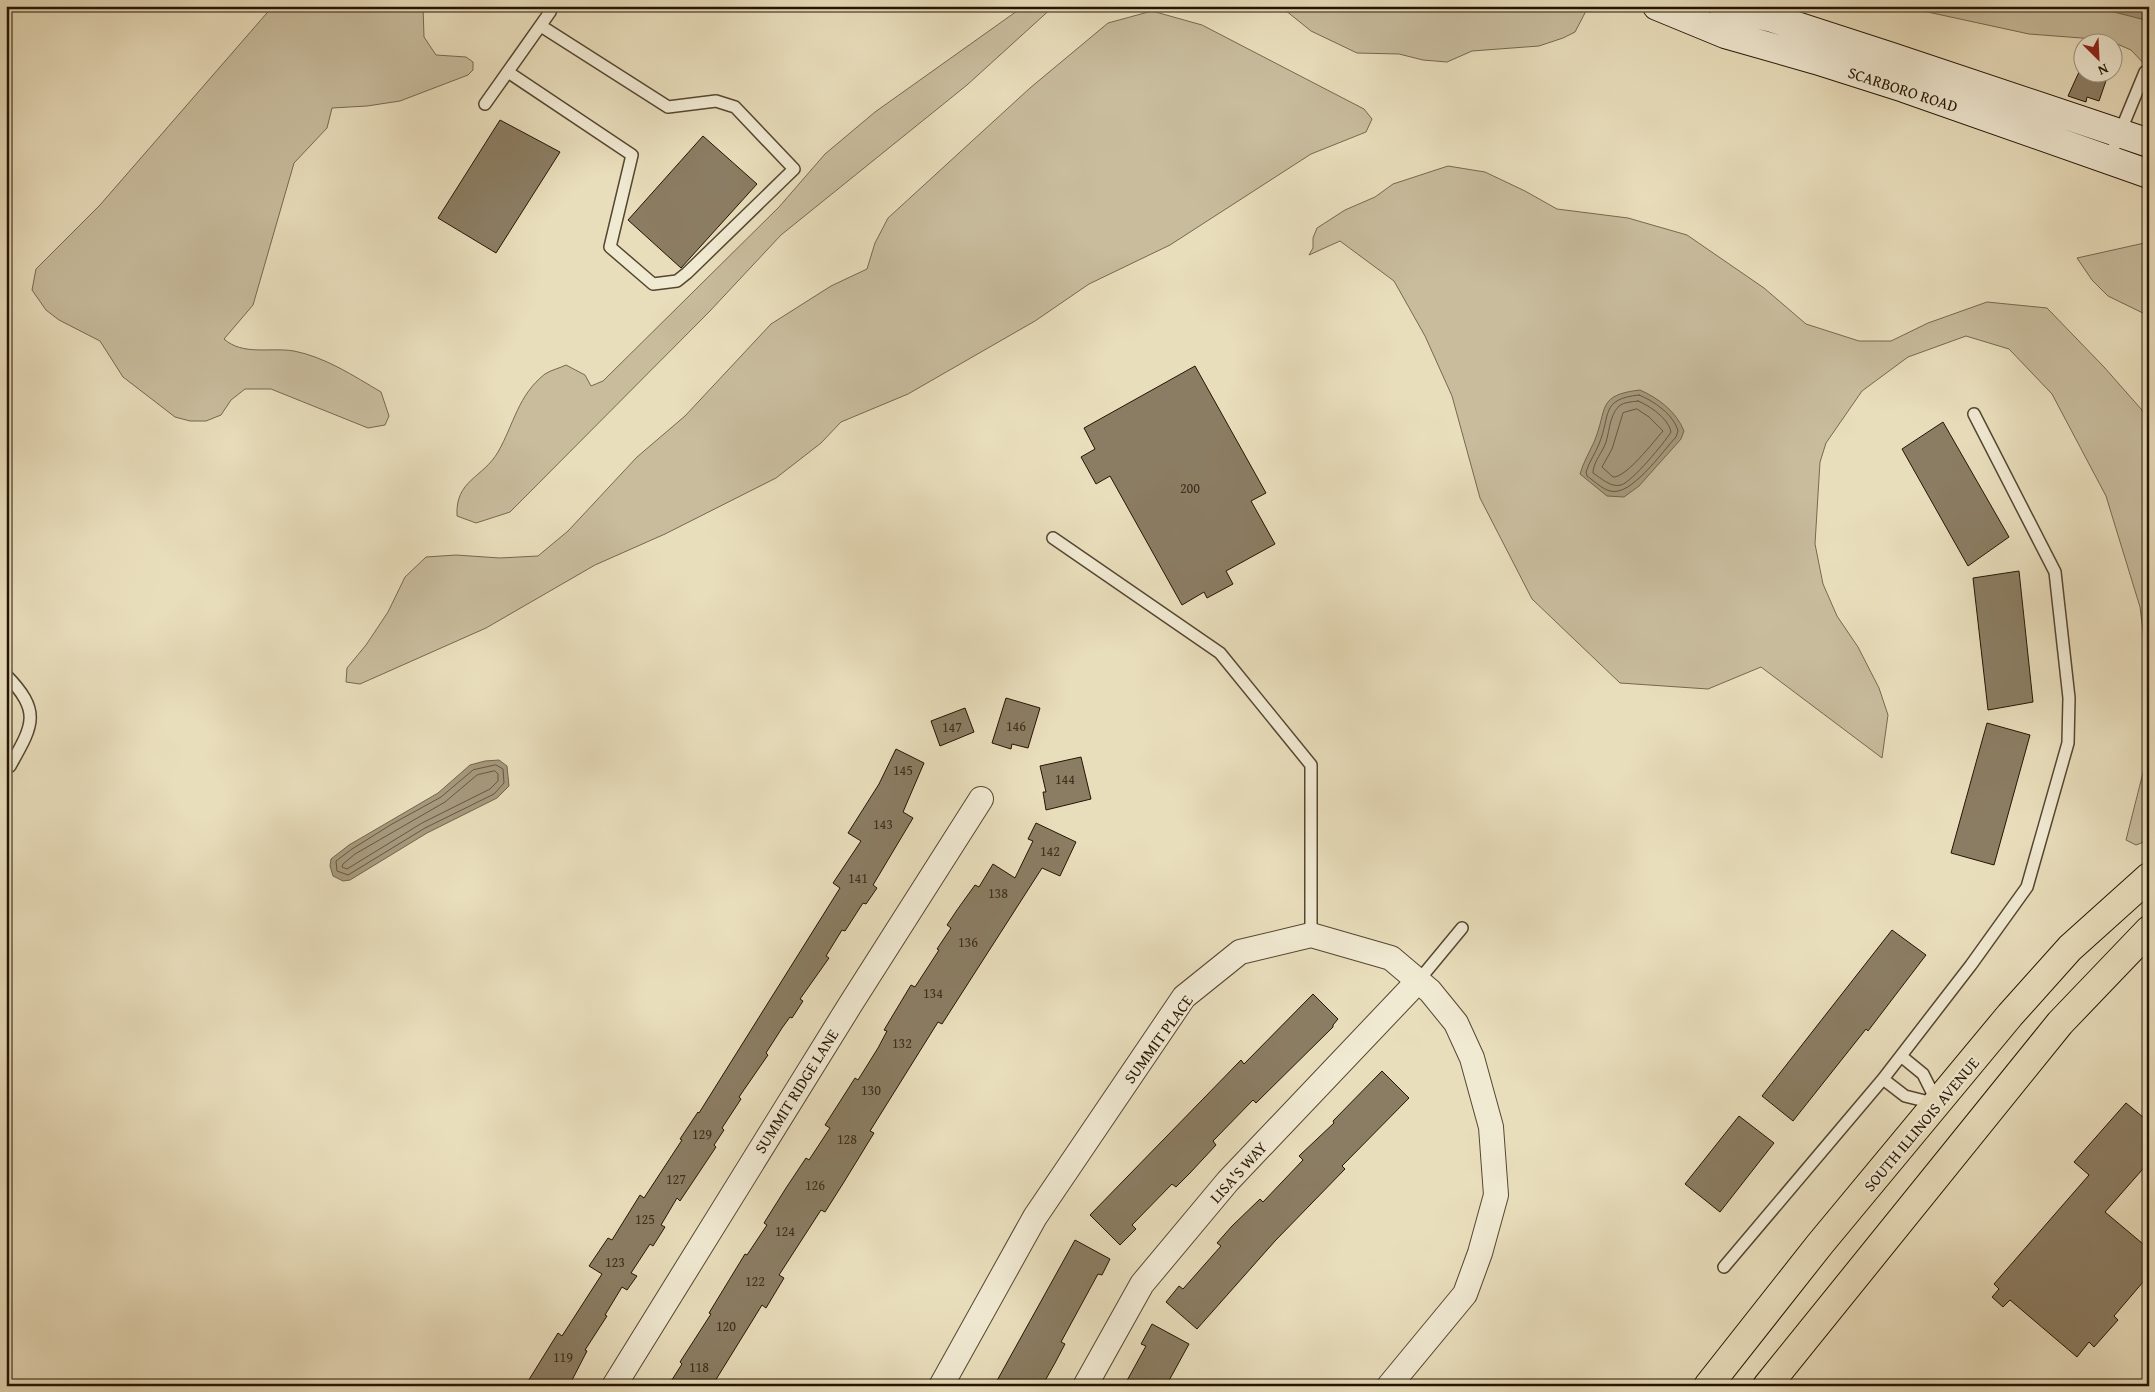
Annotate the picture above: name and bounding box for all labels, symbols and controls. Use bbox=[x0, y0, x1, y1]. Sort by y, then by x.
north arrow bbox=[2072, 32, 2122, 82]
text: N bbox=[2094, 59, 2112, 81]
street label: SCARBORO ROAD bbox=[1845, 60, 1961, 118]
house number: 200 bbox=[1180, 478, 1200, 498]
house number: 146 bbox=[1006, 716, 1026, 736]
house number: 147 bbox=[942, 717, 962, 737]
house number: 145 bbox=[893, 760, 913, 780]
house number: 144 bbox=[1055, 769, 1075, 789]
house number: 143 bbox=[873, 814, 893, 834]
house number: 142 bbox=[1040, 841, 1060, 861]
house number: 141 bbox=[848, 868, 868, 888]
house number: 138 bbox=[988, 883, 1008, 903]
house number: 136 bbox=[958, 932, 978, 952]
house number: 134 bbox=[923, 983, 943, 1003]
street label: SUMMIT PLACE bbox=[1118, 990, 1198, 1088]
street label: SUMMIT RIDGE LANE bbox=[748, 1024, 844, 1158]
house number: 132 bbox=[892, 1033, 912, 1053]
street label: SOUTH ILLINOIS AVENUE bbox=[1857, 1051, 1985, 1197]
house number: 130 bbox=[861, 1080, 881, 1100]
house number: 129 bbox=[692, 1124, 712, 1144]
house number: 128 bbox=[837, 1129, 857, 1149]
street label: LISA'S WAY bbox=[1204, 1135, 1273, 1208]
house number: 127 bbox=[666, 1169, 686, 1189]
house number: 126 bbox=[805, 1175, 825, 1195]
house number: 125 bbox=[635, 1209, 655, 1229]
house number: 124 bbox=[775, 1221, 795, 1241]
house number: 123 bbox=[605, 1252, 625, 1272]
house number: 122 bbox=[745, 1271, 765, 1291]
house number: 120 bbox=[716, 1316, 736, 1336]
house number: 119 bbox=[553, 1347, 573, 1367]
house number: 118 bbox=[689, 1357, 709, 1377]

